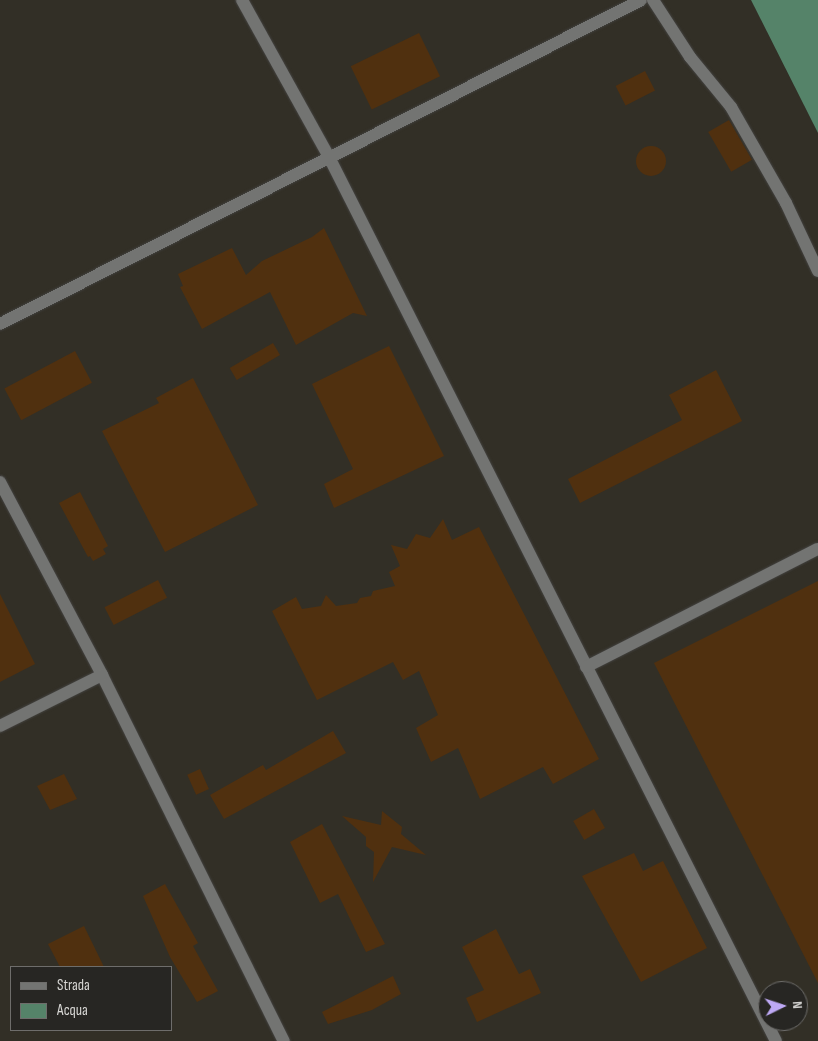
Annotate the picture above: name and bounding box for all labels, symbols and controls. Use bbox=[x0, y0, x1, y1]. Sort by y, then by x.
legend bbox=[10, 966, 172, 1031]
text: Strada bbox=[57, 976, 90, 995]
north arrow bbox=[758, 981, 808, 1031]
text: Acqua bbox=[57, 1001, 88, 1020]
text: N bbox=[789, 1001, 806, 1009]

